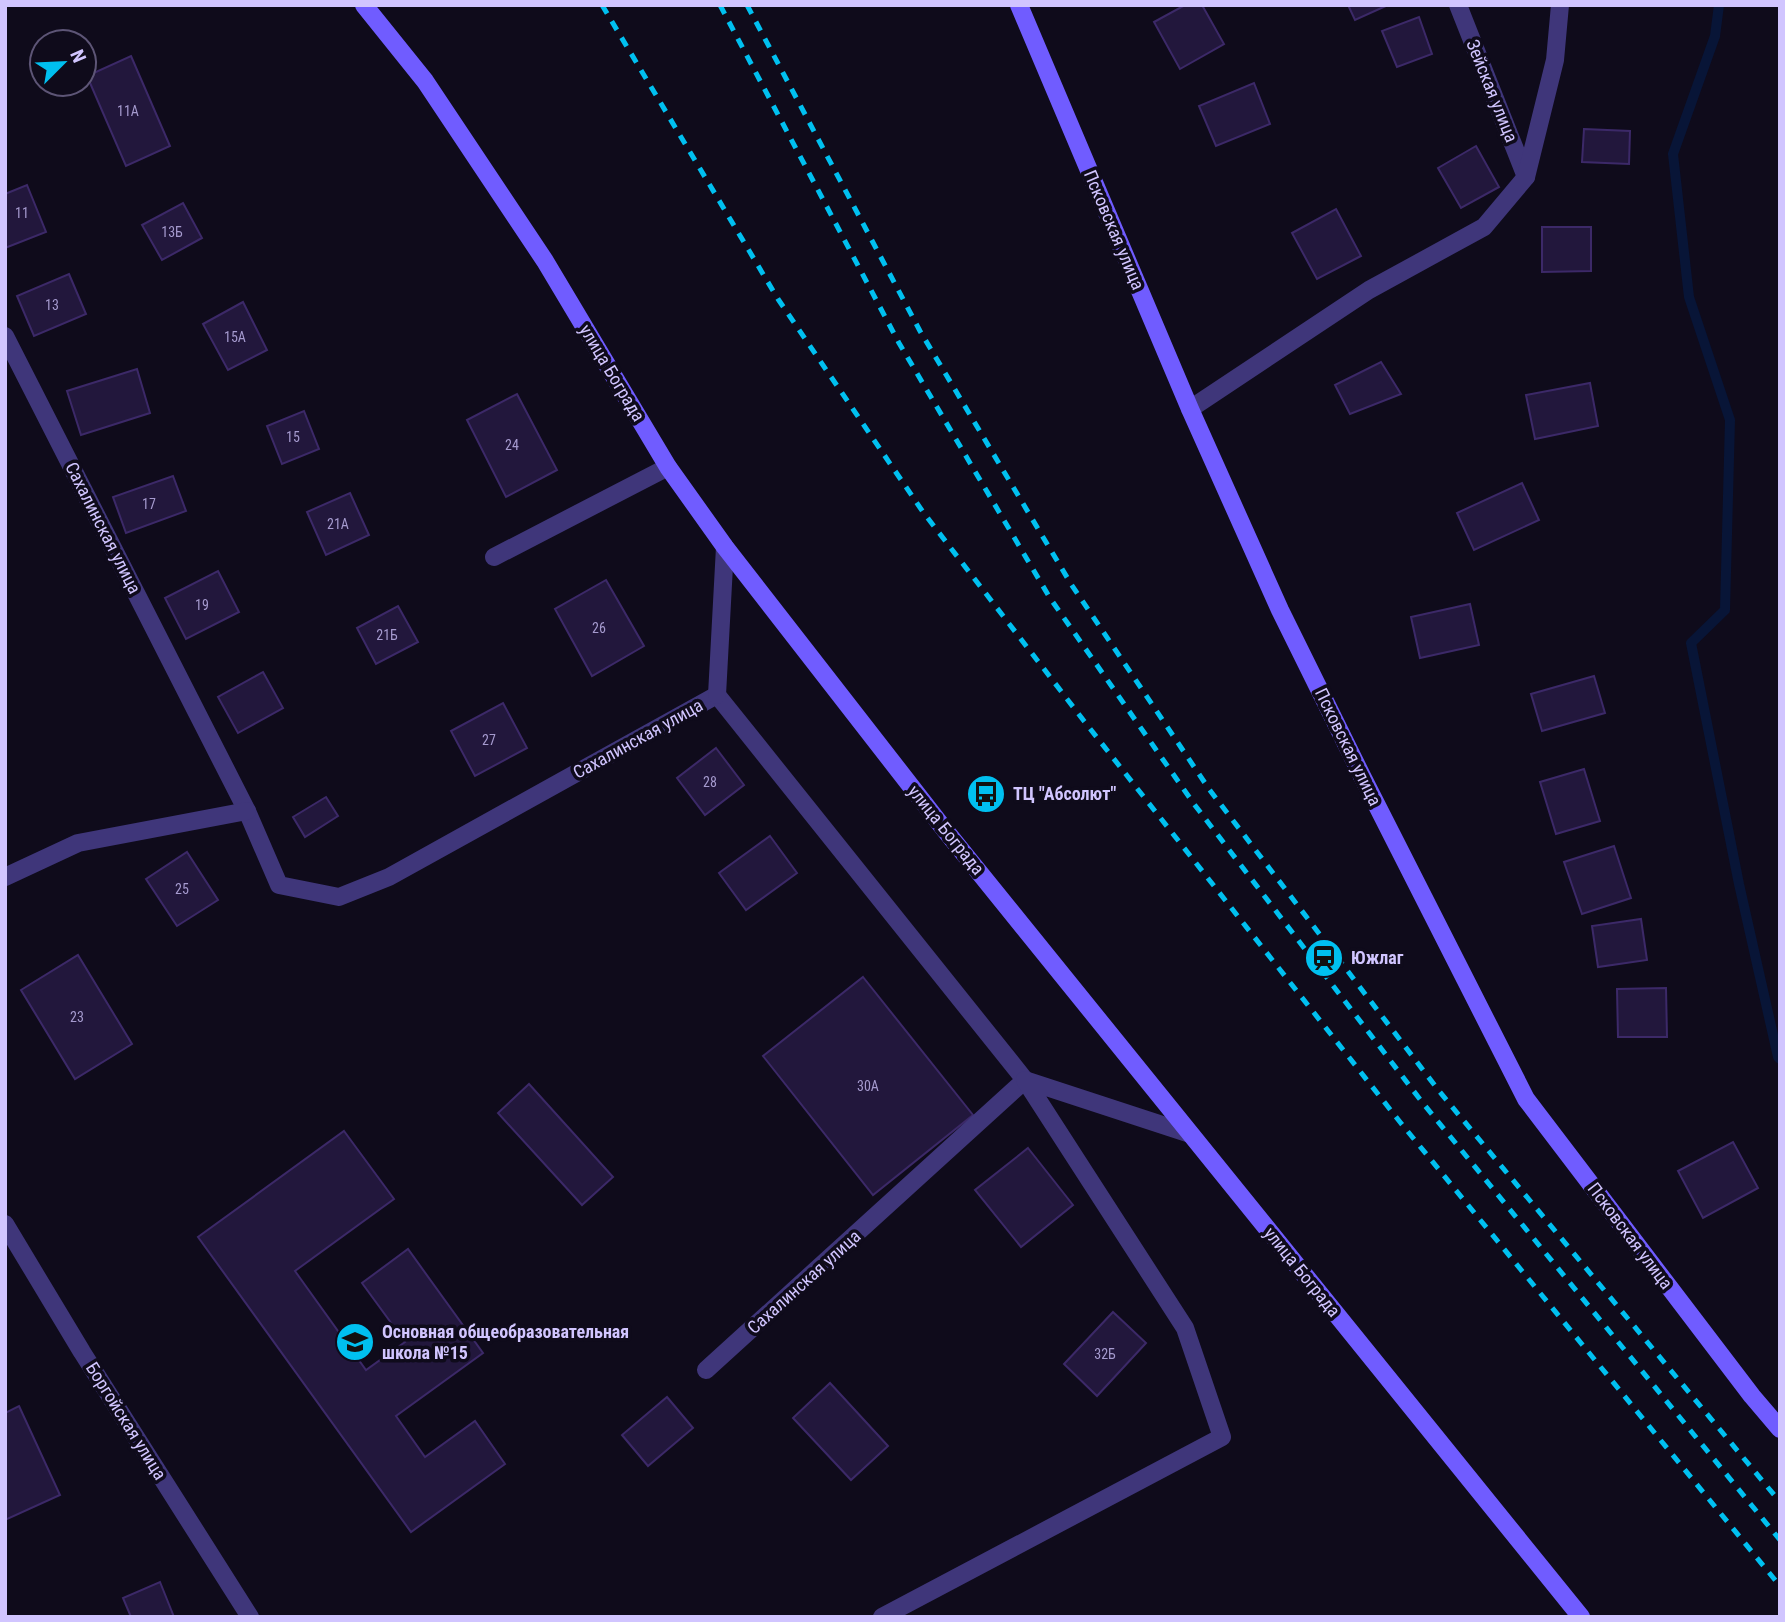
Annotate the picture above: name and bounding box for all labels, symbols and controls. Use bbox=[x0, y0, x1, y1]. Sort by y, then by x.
north arrow bbox=[28, 28, 98, 98]
street label: Зейская улица bbox=[1462, 36, 1523, 145]
text: N bbox=[65, 46, 91, 66]
house number: 11А bbox=[117, 103, 139, 119]
street label: Псковская улица bbox=[1080, 167, 1149, 293]
house number: 11 bbox=[15, 205, 29, 221]
house number: 13Б bbox=[161, 224, 183, 240]
house number: 13 bbox=[45, 297, 59, 313]
street label: улица Бограда bbox=[575, 321, 650, 425]
house number: 15А bbox=[224, 329, 246, 345]
house number: 15 bbox=[286, 429, 300, 445]
house number: 24 bbox=[505, 437, 519, 453]
street label: Сахалинская улица bbox=[61, 458, 146, 597]
house number: 17 bbox=[142, 496, 156, 512]
house number: 21А bbox=[327, 516, 349, 532]
house number: 19 bbox=[195, 597, 209, 613]
house number: 26 bbox=[592, 620, 606, 636]
house number: 21Б bbox=[376, 627, 398, 643]
street label: Псковская улица bbox=[1311, 685, 1386, 809]
street label: Сахалинская улица bbox=[569, 694, 706, 783]
house number: 27 bbox=[482, 732, 496, 748]
bus stop icon: ТЦ "Абсолют" bbox=[965, 773, 1007, 815]
house number: 28 bbox=[703, 774, 717, 790]
street label: улица Бограда bbox=[904, 781, 989, 879]
place label: ТЦ "Абсолют" bbox=[1013, 783, 1116, 804]
house number: 25 bbox=[175, 881, 189, 897]
station icon: Южлаг bbox=[1303, 937, 1345, 979]
place label: Южлаг bbox=[1351, 947, 1404, 968]
house number: 23 bbox=[70, 1009, 84, 1025]
house number: 30А bbox=[857, 1078, 879, 1094]
street label: Псковская улица bbox=[1583, 1178, 1677, 1293]
street label: улица Бограда bbox=[1260, 1223, 1345, 1321]
street label: Сахалинская улица bbox=[743, 1225, 864, 1338]
school or university icon: Основная общеобразовательная школа №15 bbox=[334, 1321, 376, 1363]
place label: Основная общеобразовательная школа №15 bbox=[382, 1321, 629, 1363]
house number: 32Б bbox=[1094, 1346, 1116, 1362]
street label: Боргойская улица bbox=[82, 1358, 171, 1483]

